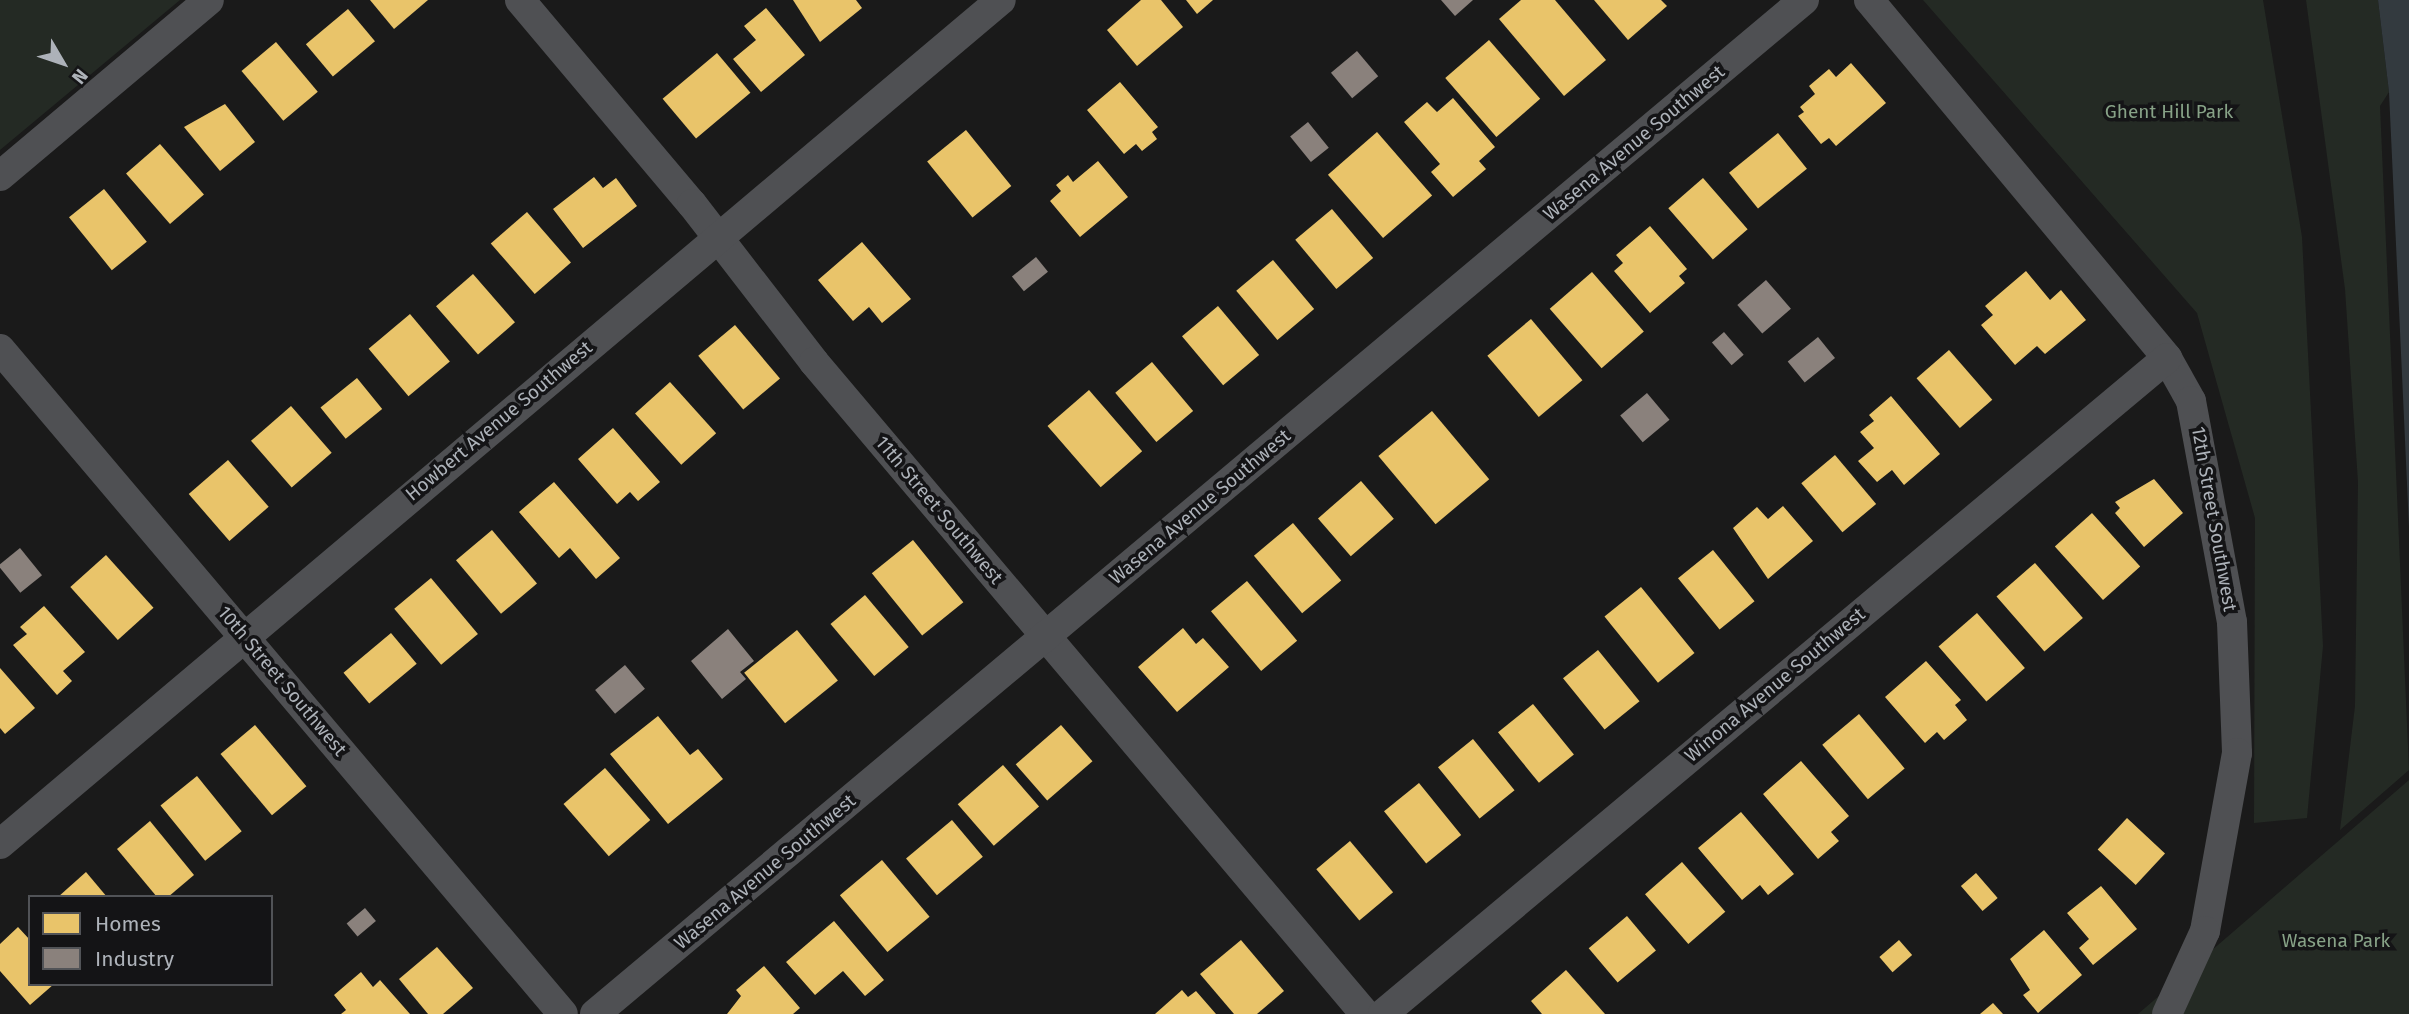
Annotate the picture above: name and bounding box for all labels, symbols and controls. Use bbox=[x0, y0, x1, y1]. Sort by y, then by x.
north arrow bbox=[28, 28, 98, 98]
street label: Wasena Avenue Southwest bbox=[1539, 61, 1729, 225]
text: N bbox=[67, 64, 93, 89]
park label: Ghent Hill Park bbox=[2105, 101, 2233, 123]
street label: Howbert Avenue Southwest bbox=[401, 336, 597, 506]
street label: Wasena Avenue Southwest bbox=[1105, 425, 1295, 589]
street label: 12th Street Southwest bbox=[2186, 425, 2242, 613]
street label: 11th Street Southwest bbox=[870, 431, 1008, 589]
street label: 10th Street Southwest bbox=[213, 601, 351, 761]
street label: Winona Avenue Southwest bbox=[1680, 603, 1870, 767]
street label: Wasena Avenue Southwest bbox=[670, 790, 860, 954]
legend bbox=[28, 895, 273, 986]
text: Homes bbox=[95, 911, 161, 937]
park label: Wasena Park bbox=[2282, 930, 2390, 952]
text: Industry bbox=[95, 946, 174, 972]

